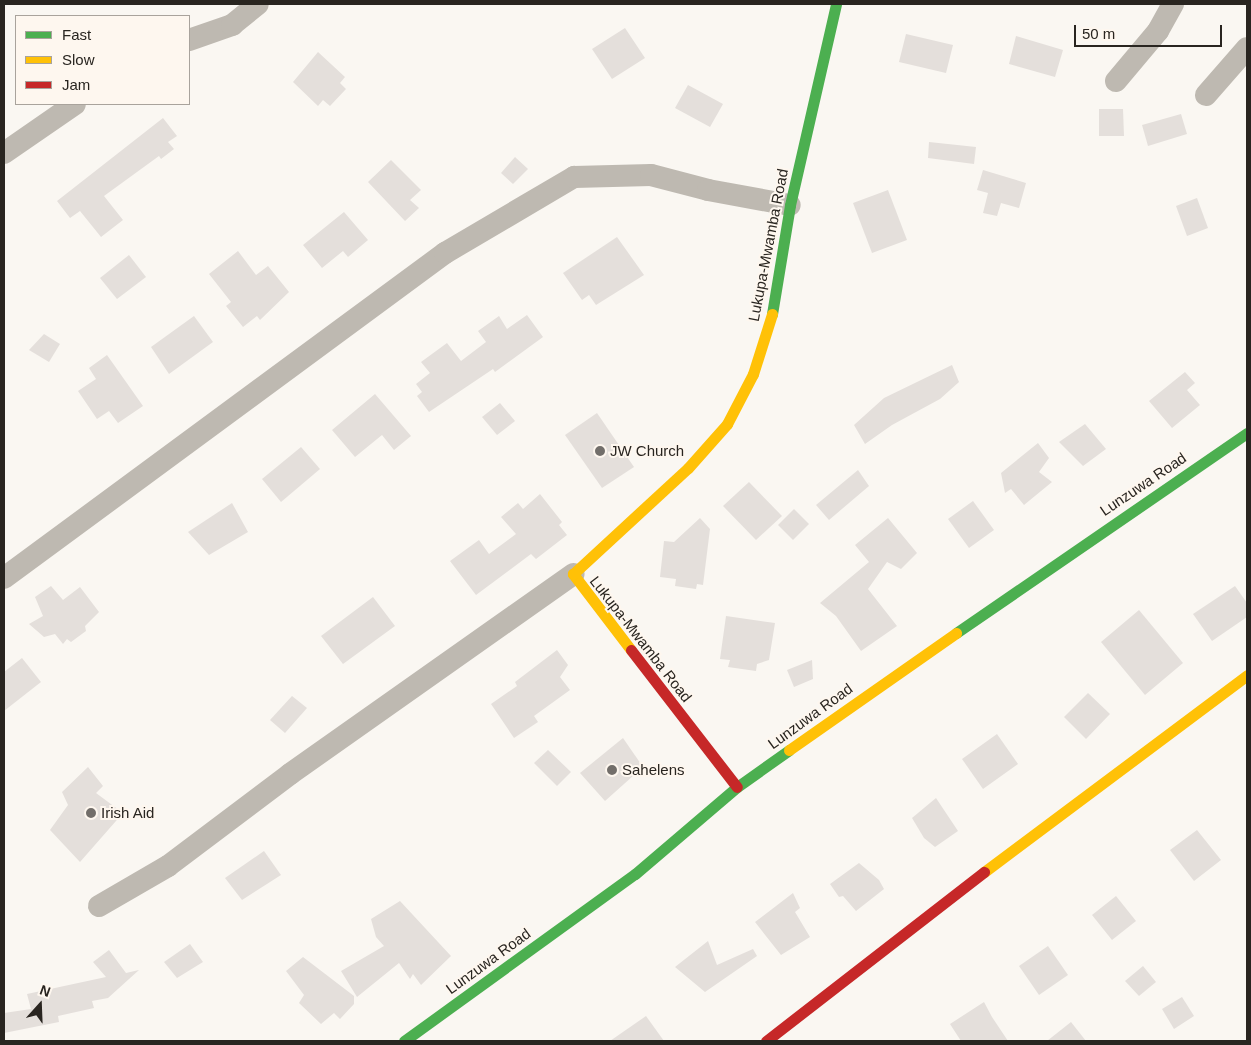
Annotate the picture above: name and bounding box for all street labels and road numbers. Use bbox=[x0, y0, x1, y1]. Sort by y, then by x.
street label: Lukupa-Mwamba Road bbox=[744, 167, 792, 323]
street label: Lunzuwa Road bbox=[1096, 449, 1190, 519]
street label: Lukupa-Mwamba Road bbox=[586, 572, 696, 706]
street label: Lunzuwa Road bbox=[764, 679, 856, 753]
street label: Lunzuwa Road bbox=[442, 924, 534, 998]

